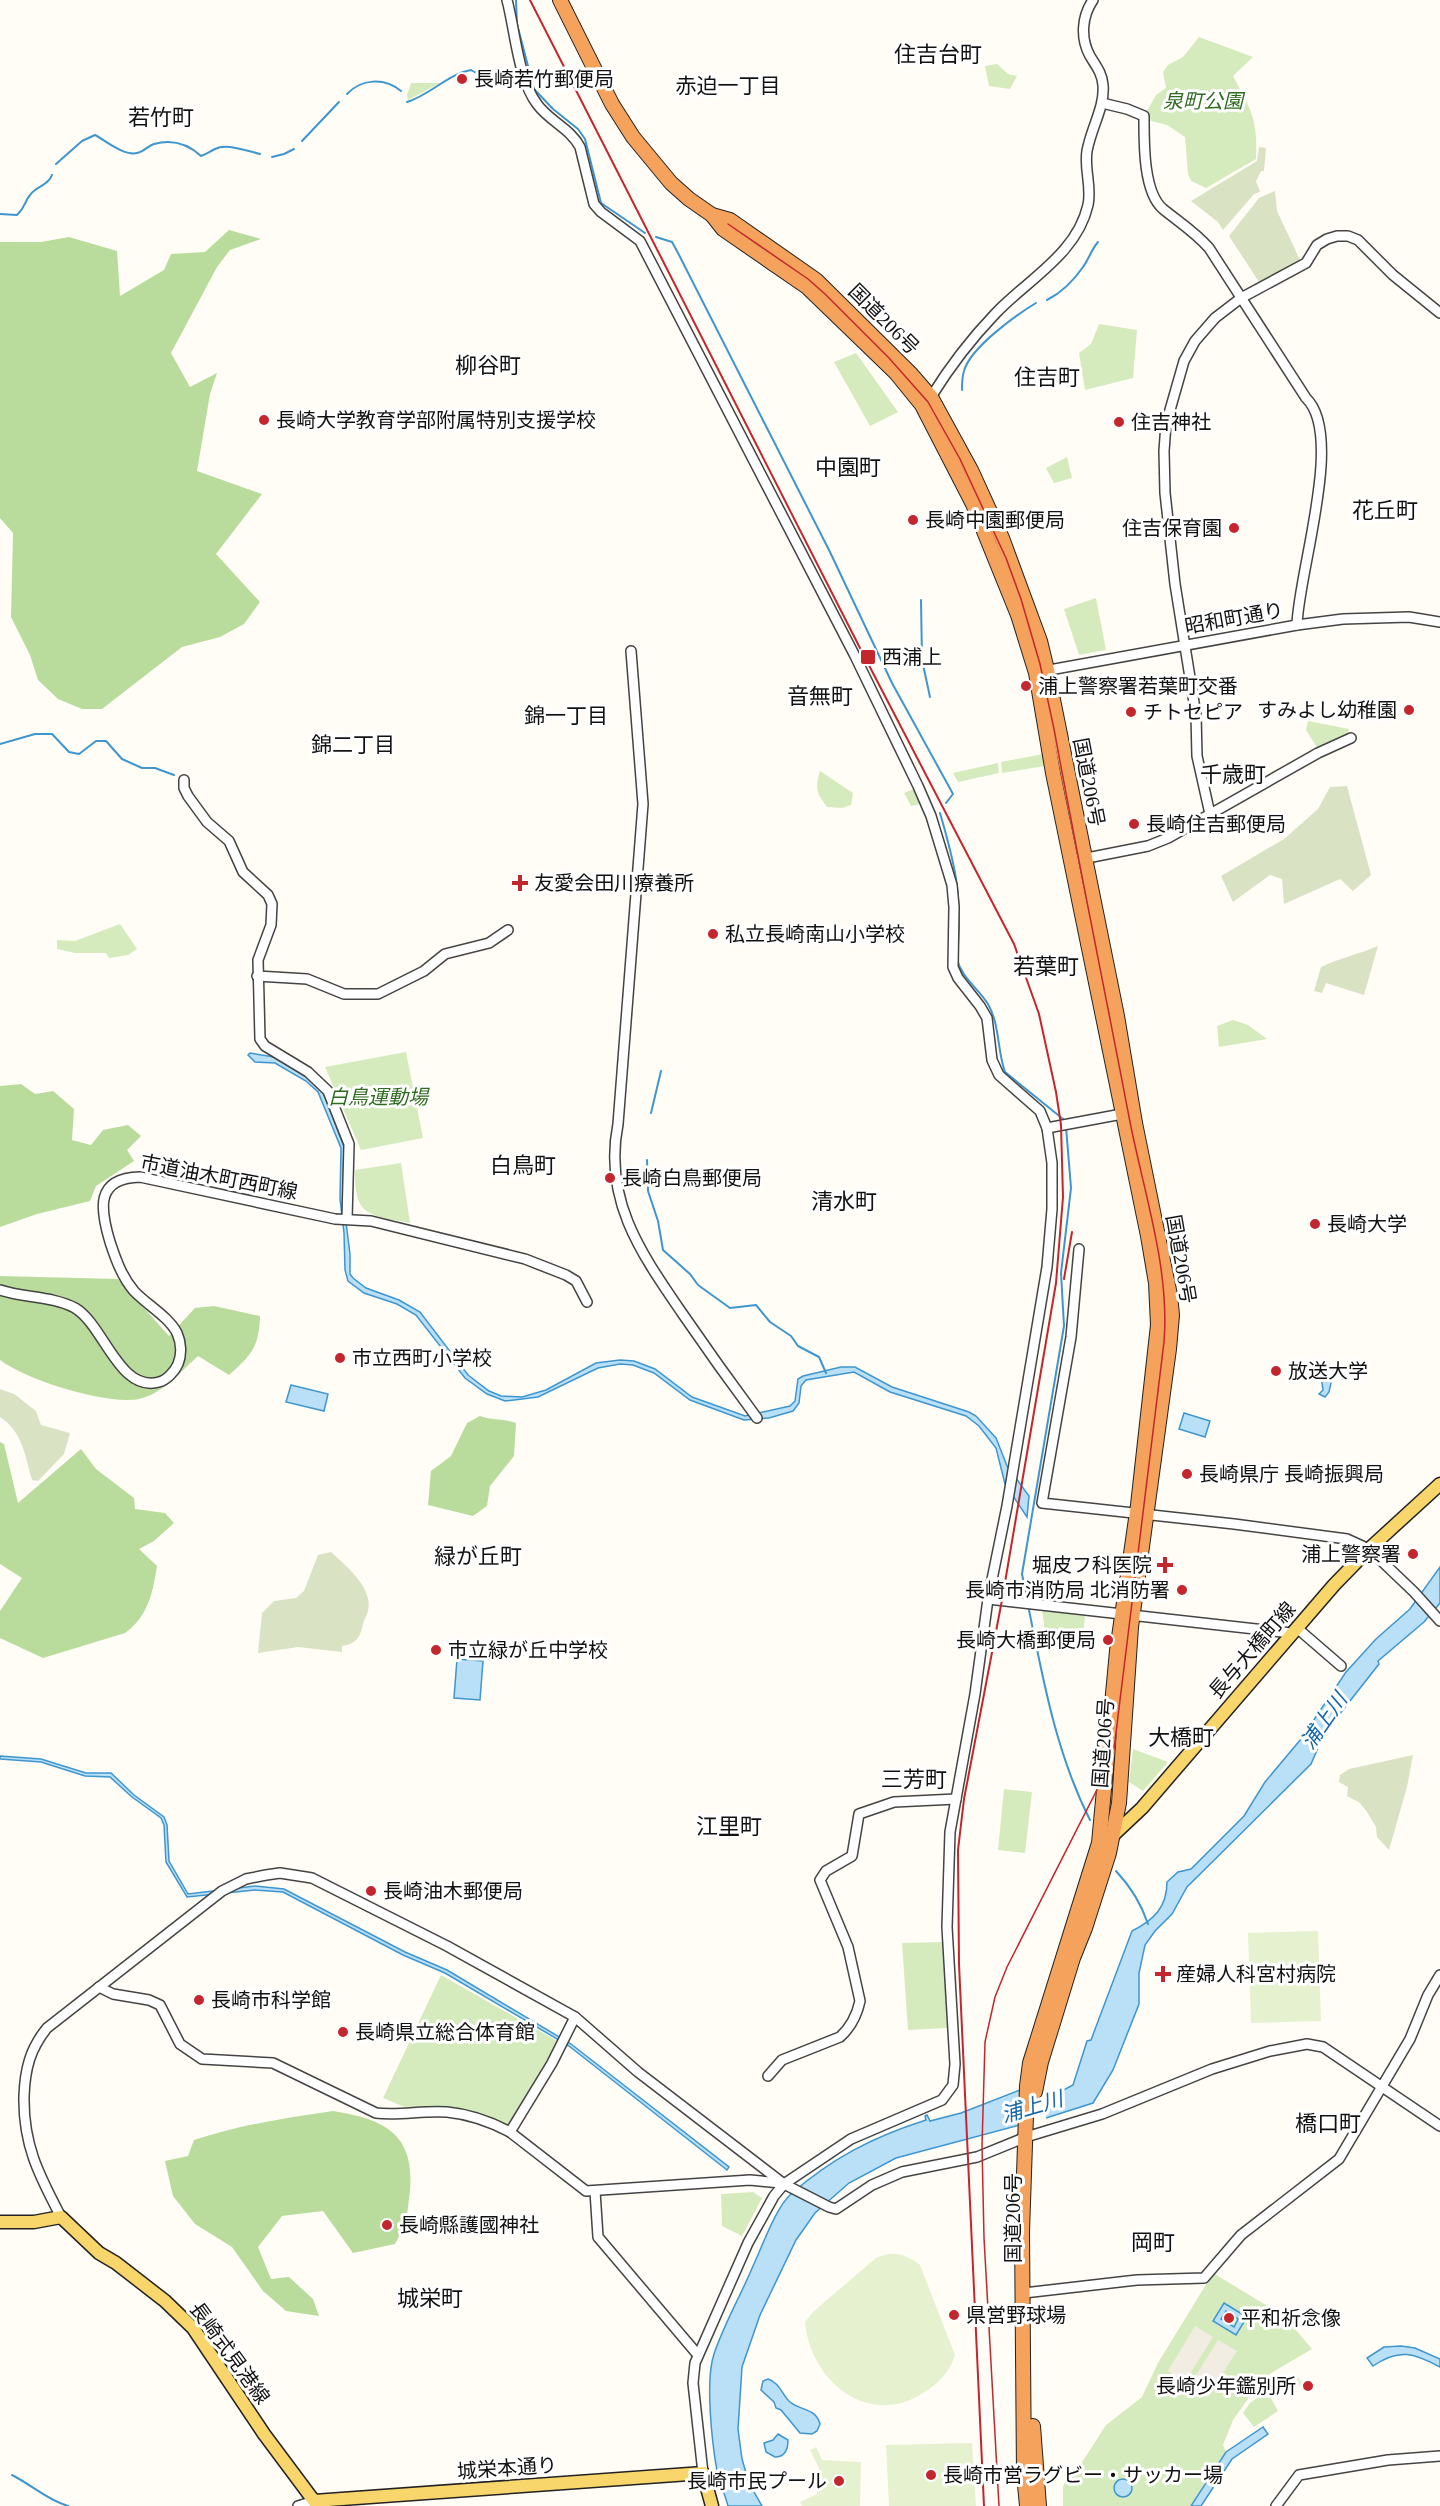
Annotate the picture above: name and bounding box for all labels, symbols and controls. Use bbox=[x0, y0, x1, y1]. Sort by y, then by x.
district label: 住吉台町 bbox=[894, 42, 982, 67]
place label: 長崎若竹郵便局 bbox=[474, 68, 614, 90]
marker: 長崎若竹郵便局 bbox=[455, 72, 469, 86]
district label: 赤迫一丁目 bbox=[676, 74, 781, 98]
park label: 泉町公園 bbox=[1163, 90, 1246, 112]
district label: 若竹町 bbox=[128, 105, 194, 130]
street label: 国道206号 bbox=[844, 279, 924, 359]
district label: 柳谷町 bbox=[455, 353, 521, 378]
district label: 住吉町 bbox=[1014, 365, 1080, 390]
place label: 長崎大学教育学部附属特別支援学校 bbox=[276, 409, 596, 431]
place label: 住吉神社 bbox=[1131, 411, 1211, 433]
marker: 長崎大学教育学部附属特別支援学校 bbox=[257, 413, 271, 427]
marker: 住吉神社 bbox=[1112, 415, 1126, 429]
district label: 中園町 bbox=[815, 455, 881, 480]
district label: 花丘町 bbox=[1352, 498, 1418, 523]
place label: 長崎中園郵便局 bbox=[925, 509, 1065, 531]
marker: 長崎中園郵便局 bbox=[906, 513, 920, 527]
place label: 住吉保育園 bbox=[1122, 517, 1222, 539]
marker: 住吉保育園 bbox=[1227, 521, 1241, 535]
street label: 昭和町通り bbox=[1183, 598, 1285, 638]
place label: 西浦上 bbox=[882, 646, 942, 668]
marker: 西浦上 bbox=[859, 648, 877, 666]
place label: 浦上警察署若葉町交番 bbox=[1038, 675, 1238, 697]
marker: 浦上警察署若葉町交番 bbox=[1019, 679, 1033, 693]
district label: 音無町 bbox=[787, 684, 853, 709]
place label: すみよし幼稚園 bbox=[1257, 699, 1397, 721]
place label: チトセピア bbox=[1143, 701, 1243, 723]
marker: すみよし幼稚園 bbox=[1402, 703, 1416, 717]
district label: 錦一丁目 bbox=[524, 704, 608, 728]
marker: チトセピア bbox=[1124, 705, 1138, 719]
district label: 錦二丁目 bbox=[311, 733, 395, 757]
street label: 国道206号 bbox=[1070, 736, 1108, 828]
district label: 千歳町 bbox=[1200, 762, 1266, 787]
place label: 長崎住吉郵便局 bbox=[1146, 813, 1286, 835]
marker: 長崎住吉郵便局 bbox=[1127, 817, 1141, 831]
place label: 友愛会田川療養所 bbox=[534, 872, 694, 894]
marker: 友愛会田川療養所 bbox=[511, 874, 529, 892]
place label: 私立長崎南山小学校 bbox=[725, 923, 905, 945]
marker: 私立長崎南山小学校 bbox=[706, 927, 720, 941]
district label: 若葉町 bbox=[1013, 954, 1079, 979]
park label: 白鳥運動場 bbox=[328, 1086, 430, 1108]
street label: 市道油木町西町線 bbox=[138, 1151, 300, 1203]
district label: 白鳥町 bbox=[490, 1153, 556, 1178]
place label: 長崎白鳥郵便局 bbox=[622, 1167, 762, 1189]
marker: 長崎白鳥郵便局 bbox=[603, 1171, 617, 1185]
district label: 清水町 bbox=[811, 1189, 877, 1214]
street label: 国道206号 bbox=[1162, 1213, 1200, 1305]
place label: 長崎大学 bbox=[1327, 1213, 1407, 1235]
marker: 長崎大学 bbox=[1308, 1217, 1322, 1231]
place label: 市立西町小学校 bbox=[352, 1347, 492, 1369]
marker: 市立西町小学校 bbox=[333, 1351, 347, 1365]
place label: 放送大学 bbox=[1288, 1360, 1368, 1382]
marker: 放送大学 bbox=[1269, 1364, 1283, 1378]
place label: 長崎県庁 長崎振興局 bbox=[1199, 1463, 1384, 1485]
marker: 長崎県庁 長崎振興局 bbox=[1180, 1467, 1194, 1481]
place label: 浦上警察署 bbox=[1301, 1543, 1401, 1565]
district label: 緑が丘町 bbox=[434, 1544, 522, 1569]
marker: 浦上警察署 bbox=[1406, 1547, 1420, 1561]
place label: 堀皮フ科医院 bbox=[1032, 1554, 1152, 1576]
marker: 堀皮フ科医院 bbox=[1156, 1556, 1174, 1574]
place label: 長崎市消防局 北消防署 bbox=[965, 1579, 1170, 1601]
marker: 長崎市消防局 北消防署 bbox=[1175, 1583, 1189, 1597]
street label: 長与大橋町線 bbox=[1204, 1598, 1300, 1702]
place label: 長崎大橋郵便局 bbox=[956, 1629, 1096, 1651]
marker: 長崎大橋郵便局 bbox=[1101, 1633, 1115, 1647]
place label: 市立緑が丘中学校 bbox=[448, 1639, 608, 1661]
marker: 市立緑が丘中学校 bbox=[429, 1643, 443, 1657]
water label: 浦上川 bbox=[1296, 1687, 1353, 1754]
street label: 国道206号 bbox=[1089, 1697, 1117, 1789]
district label: 大橋町 bbox=[1148, 1725, 1214, 1750]
district label: 三芳町 bbox=[881, 1767, 947, 1792]
district label: 江里町 bbox=[696, 1814, 762, 1839]
place label: 長崎油木郵便局 bbox=[383, 1880, 523, 1902]
marker: 長崎油木郵便局 bbox=[364, 1884, 378, 1898]
place label: 産婦人科宮村病院 bbox=[1176, 1963, 1336, 1985]
marker: 産婦人科宮村病院 bbox=[1154, 1965, 1172, 1983]
place label: 長崎市科学館 bbox=[211, 1989, 331, 2011]
marker: 長崎市科学館 bbox=[192, 1993, 206, 2007]
place label: 長崎県立総合体育館 bbox=[355, 2021, 535, 2043]
marker: 長崎県立総合体育館 bbox=[336, 2025, 350, 2039]
water label: 浦上川 bbox=[998, 2086, 1068, 2127]
district label: 橋口町 bbox=[1295, 2111, 1361, 2136]
street label: 国道206号 bbox=[1002, 2173, 1024, 2263]
place label: 長崎縣護國神社 bbox=[399, 2214, 539, 2236]
marker: 長崎縣護國神社 bbox=[380, 2218, 394, 2232]
district label: 岡町 bbox=[1131, 2230, 1175, 2255]
district label: 城栄町 bbox=[397, 2286, 463, 2311]
street label: 長崎式見港線 bbox=[186, 2298, 274, 2408]
place label: 県営野球場 bbox=[966, 2304, 1066, 2326]
place label: 平和祈念像 bbox=[1241, 2307, 1341, 2329]
marker: 県営野球場 bbox=[947, 2308, 961, 2322]
marker: 平和祈念像 bbox=[1222, 2311, 1236, 2325]
place label: 長崎少年鑑別所 bbox=[1156, 2375, 1296, 2397]
marker: 長崎少年鑑別所 bbox=[1301, 2379, 1315, 2393]
street label: 城栄本通り bbox=[456, 2454, 558, 2482]
place label: 長崎市営ラグビー・サッカー場 bbox=[943, 2464, 1223, 2486]
marker: 長崎市営ラグビー・サッカー場 bbox=[924, 2468, 938, 2482]
place label: 長崎市民プール bbox=[687, 2470, 827, 2492]
marker: 長崎市民プール bbox=[832, 2474, 846, 2488]

